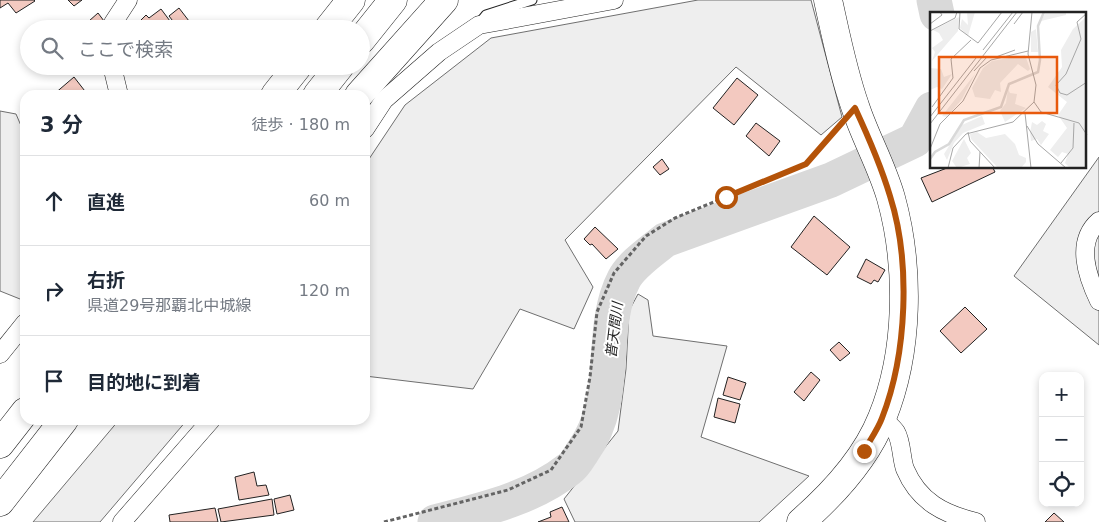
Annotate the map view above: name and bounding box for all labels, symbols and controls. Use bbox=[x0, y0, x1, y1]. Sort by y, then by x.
inset map bbox=[930, 12, 1086, 169]
search box bbox=[20, 20, 370, 75]
icon: search bbox=[38, 34, 66, 62]
text: ここで検索 bbox=[78, 38, 173, 60]
text: 3 分 bbox=[40, 113, 83, 137]
text: 徒歩 · 180 m bbox=[252, 115, 350, 134]
route start bbox=[715, 186, 738, 209]
icon: ahead bbox=[40, 187, 68, 215]
text: 直進 bbox=[87, 191, 125, 213]
text: 60 m bbox=[309, 191, 350, 210]
text: 右折 bbox=[87, 269, 125, 291]
icon: right bbox=[40, 277, 68, 305]
text: 120 m bbox=[299, 281, 350, 300]
text: 県道29号那覇北中城線 bbox=[87, 296, 251, 315]
water label: 普天間川 bbox=[603, 299, 626, 359]
icon: arrive bbox=[40, 367, 68, 395]
text: 目的地に到着 bbox=[87, 371, 201, 393]
map controls bbox=[1039, 372, 1084, 507]
button: + bbox=[1039, 372, 1084, 417]
button: − bbox=[1039, 417, 1084, 462]
route end bbox=[853, 440, 876, 463]
button: locate bbox=[1039, 462, 1084, 507]

